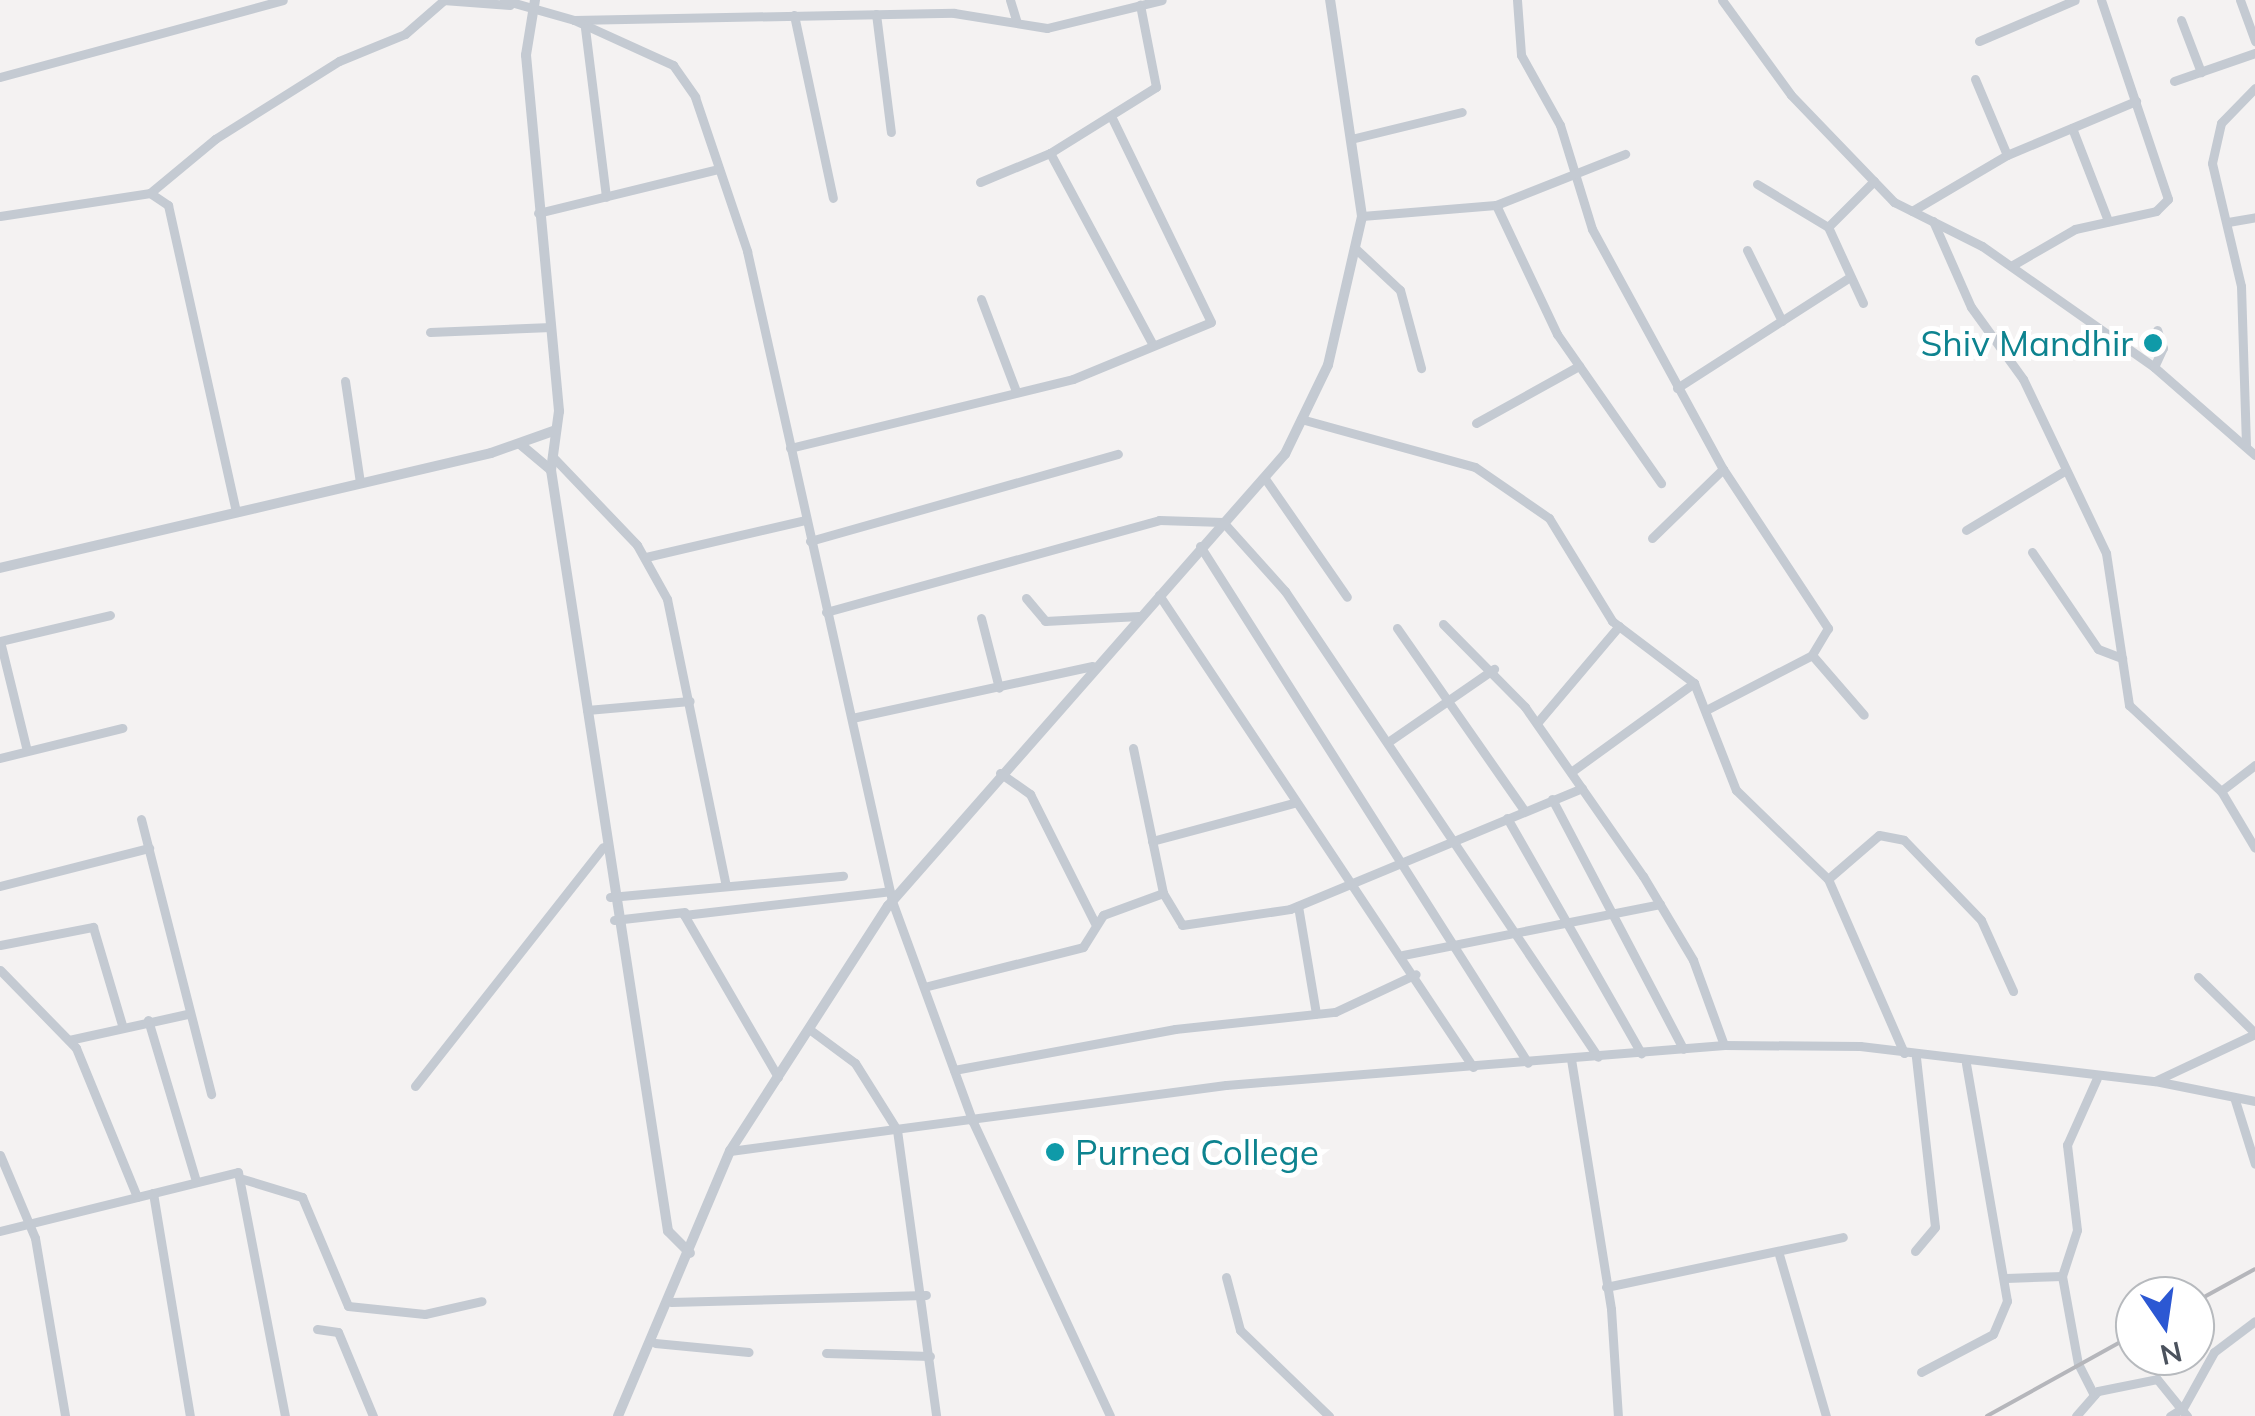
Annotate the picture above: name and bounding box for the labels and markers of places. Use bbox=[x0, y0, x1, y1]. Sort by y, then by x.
place label: Shiv Mandhir bbox=[1921, 322, 2133, 364]
marker: Shiv Mandhir bbox=[2142, 332, 2164, 354]
place label: Purnea College bbox=[1075, 1131, 1319, 1173]
marker: Purnea College bbox=[1044, 1141, 1066, 1163]

